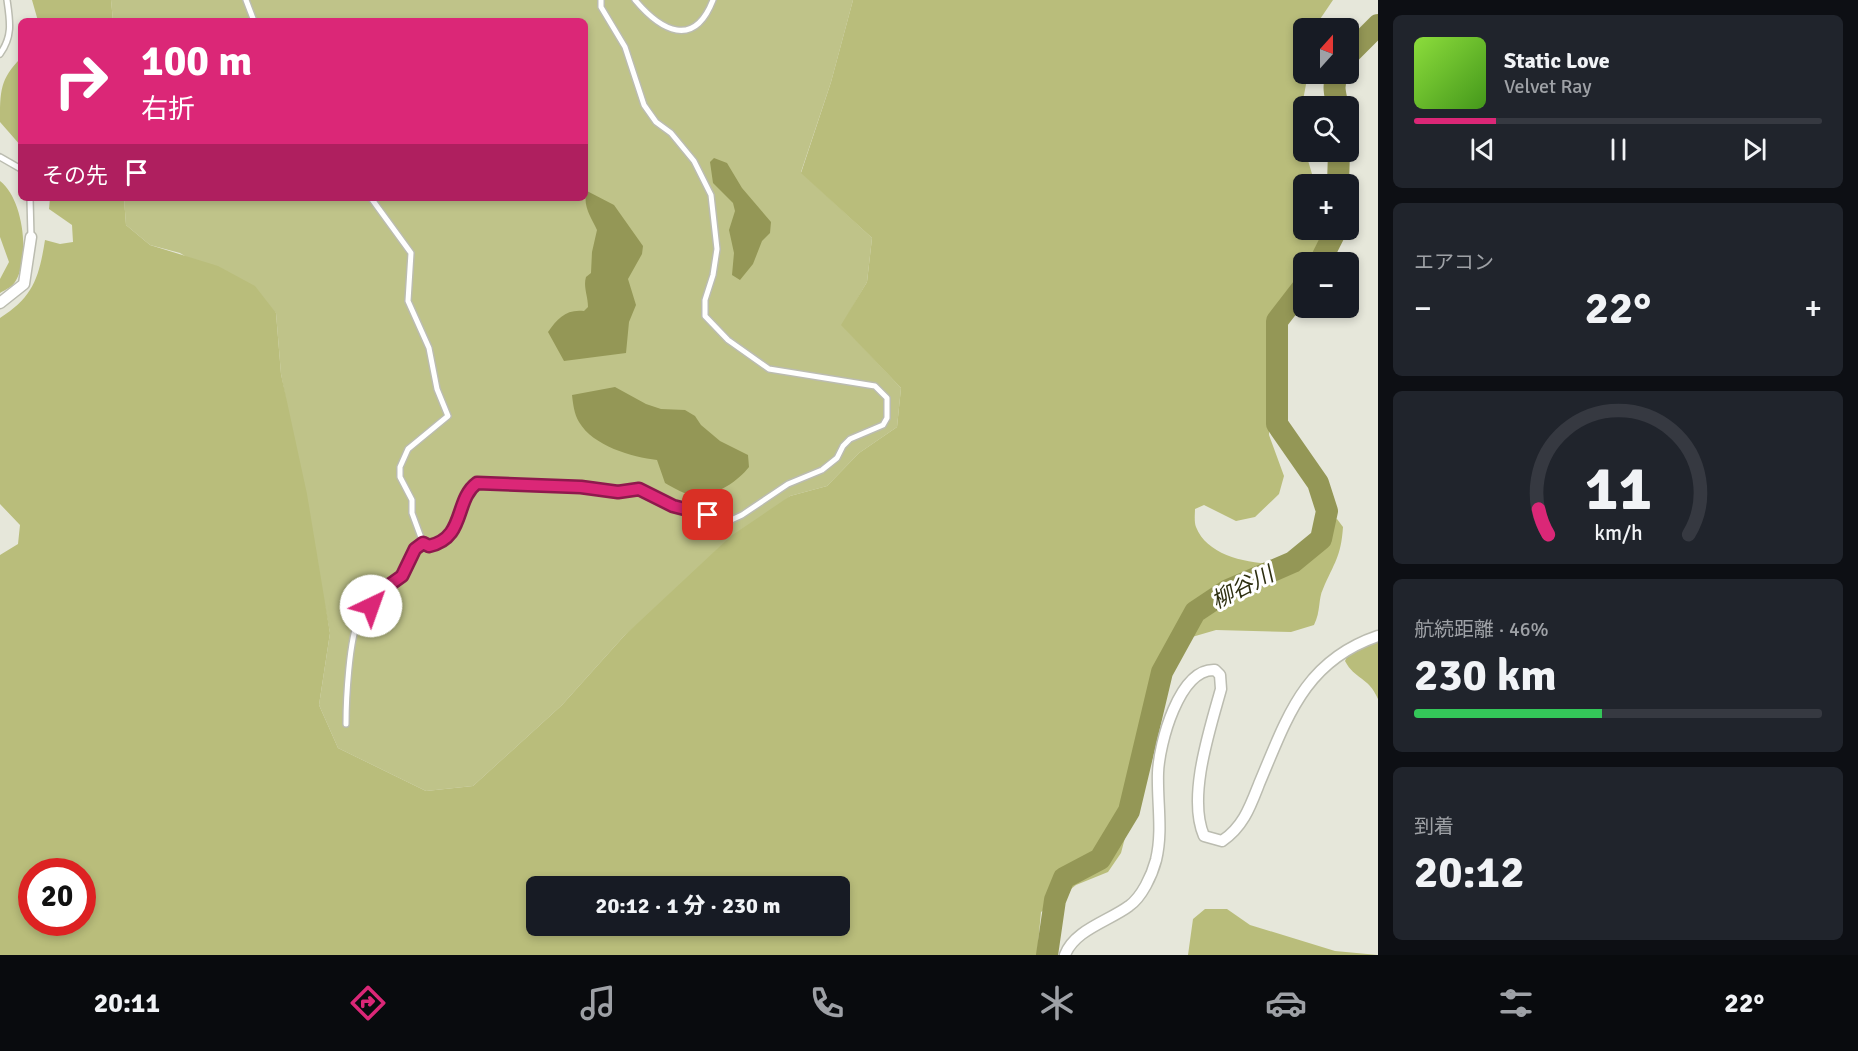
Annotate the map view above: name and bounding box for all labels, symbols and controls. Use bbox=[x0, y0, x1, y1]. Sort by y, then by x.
north arrow bbox=[1293, 18, 1359, 84]
map controls bbox=[1293, 18, 1359, 318]
text: 100 m bbox=[141, 36, 252, 87]
icon: right bbox=[42, 42, 120, 120]
text: Static Love bbox=[1504, 47, 1610, 74]
text: Velvet Ray bbox=[1504, 74, 1592, 99]
text: 右折 bbox=[141, 93, 195, 126]
button: search bbox=[1293, 96, 1359, 162]
icon: previous bbox=[1466, 133, 1499, 166]
icon: pause bbox=[1602, 133, 1635, 166]
icon: next bbox=[1738, 133, 1771, 166]
icon: arrive bbox=[120, 156, 153, 189]
text: その先 bbox=[42, 162, 108, 189]
button: + bbox=[1293, 174, 1359, 240]
text: エアコン bbox=[1414, 250, 1494, 275]
button: − bbox=[1293, 252, 1359, 318]
text: 22° bbox=[1585, 281, 1651, 336]
text: − bbox=[1414, 288, 1432, 329]
text: + bbox=[1804, 288, 1822, 329]
text: 11 bbox=[1584, 450, 1652, 527]
pin bbox=[682, 489, 733, 540]
icon: arrive bbox=[691, 498, 724, 531]
text: km/h bbox=[1594, 520, 1642, 546]
water label: 柳谷川 bbox=[1207, 560, 1280, 614]
position arrow bbox=[339, 574, 403, 638]
text: 航続距離 · 46% bbox=[1414, 617, 1549, 642]
text: 230 km bbox=[1414, 648, 1557, 703]
text: 到着 bbox=[1414, 814, 1454, 839]
text: 20:12 bbox=[1414, 845, 1524, 900]
speed limit sign: 20 bbox=[18, 858, 96, 936]
text: 20:12 · 1 分 · 230 m bbox=[596, 892, 780, 919]
icon: directions bbox=[347, 982, 389, 1024]
icon: music bbox=[577, 982, 619, 1024]
icon: phone bbox=[806, 982, 848, 1024]
icon: climate bbox=[1036, 982, 1078, 1024]
icon: car bbox=[1265, 982, 1307, 1024]
icon: filters bbox=[1495, 982, 1537, 1024]
text: 20:11 bbox=[94, 987, 160, 1020]
text: 22° bbox=[1724, 987, 1764, 1020]

